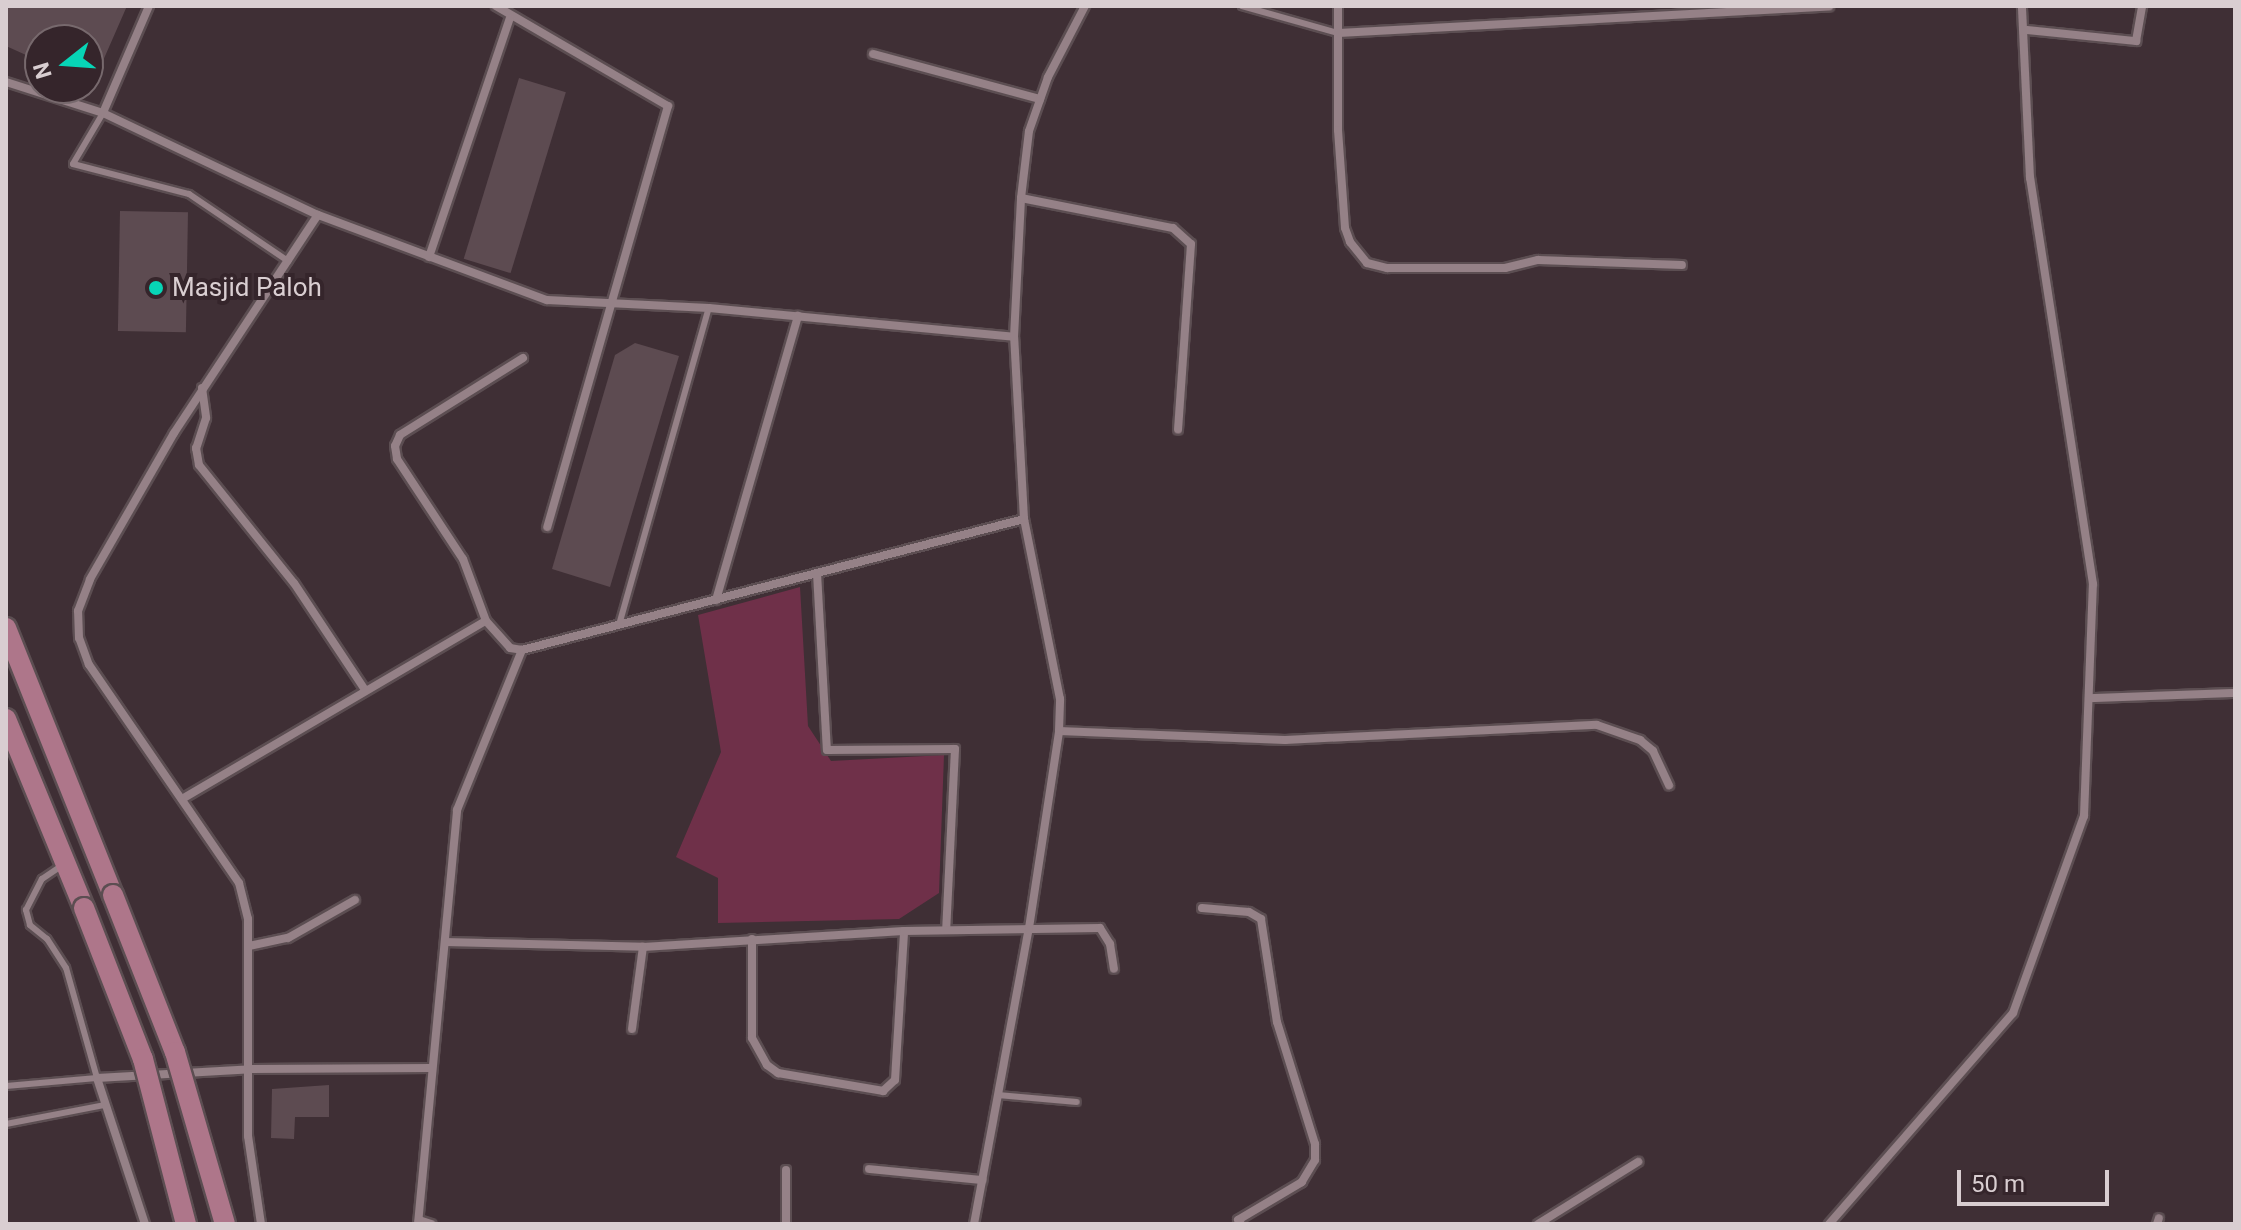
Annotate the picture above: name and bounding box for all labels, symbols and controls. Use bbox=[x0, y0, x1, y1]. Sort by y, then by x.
north arrow bbox=[24, 24, 104, 104]
text: N bbox=[28, 59, 57, 82]
place label: Masjid Paloh bbox=[172, 272, 322, 304]
marker: Masjid Paloh bbox=[147, 279, 165, 297]
scale bar bbox=[1961, 1154, 2113, 1204]
text: 50 m bbox=[1971, 1170, 2025, 1198]

